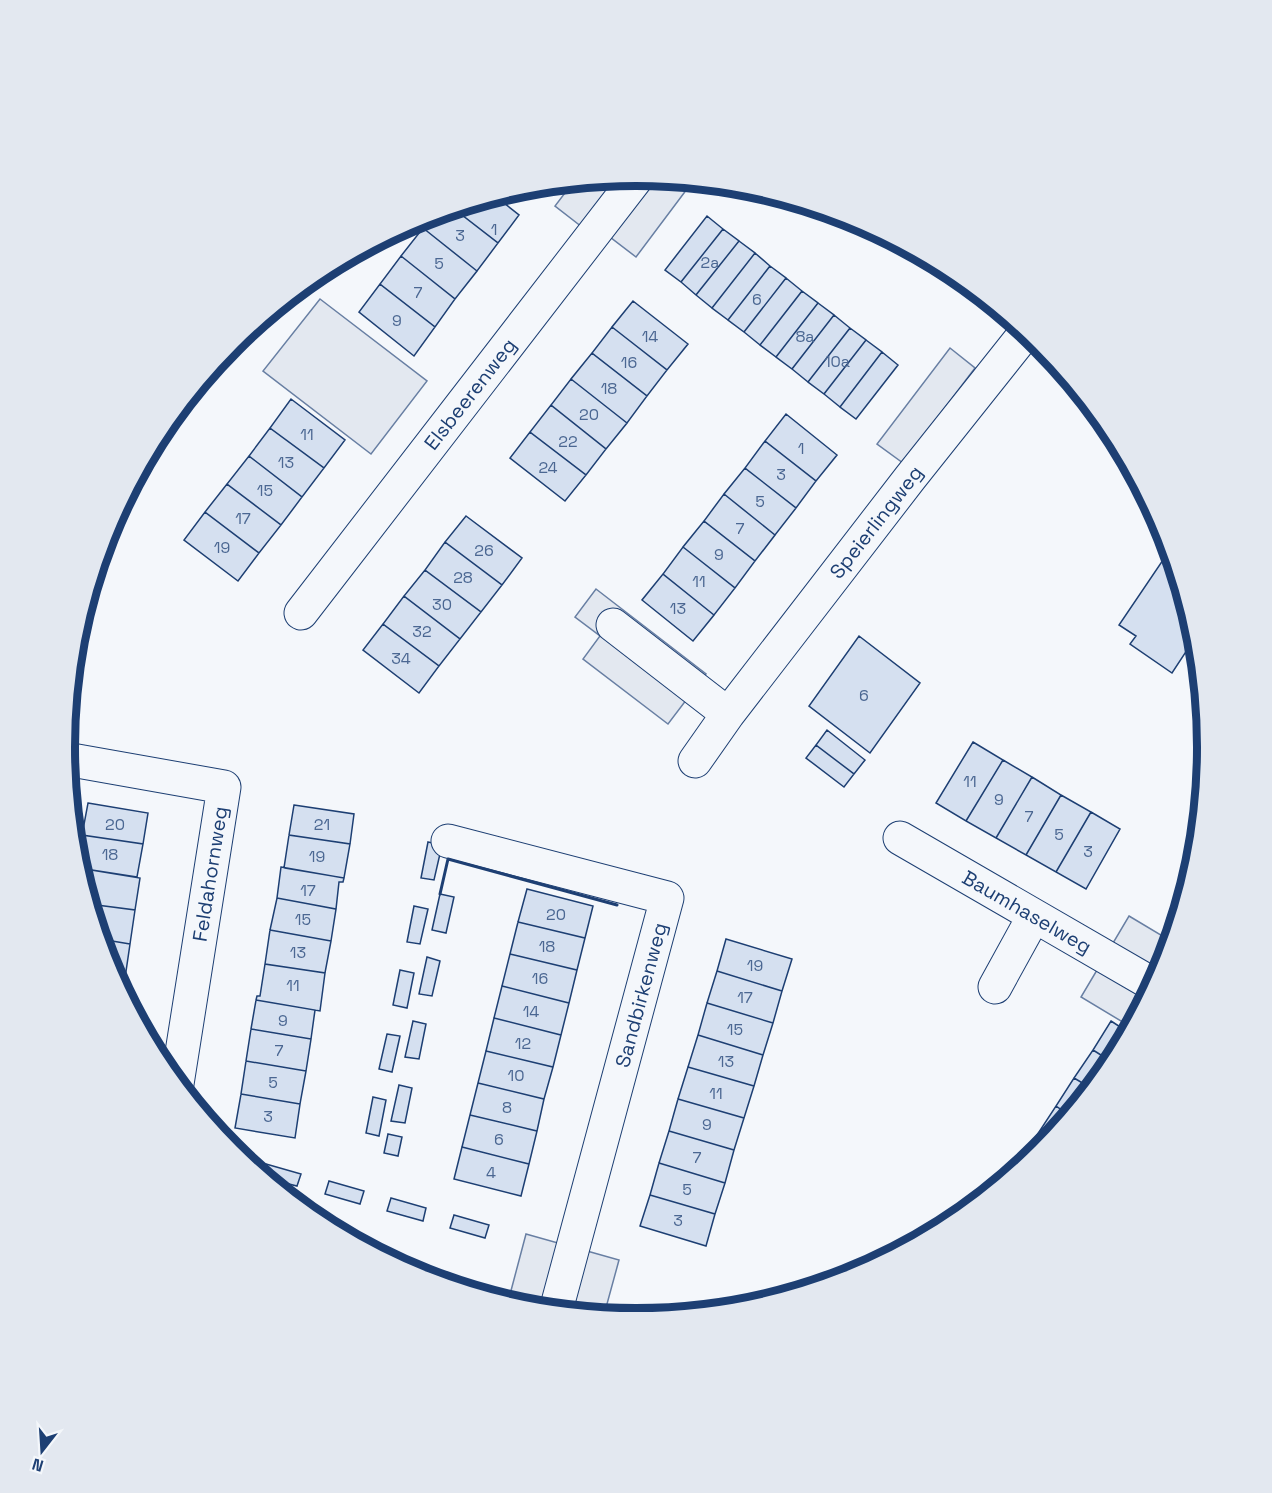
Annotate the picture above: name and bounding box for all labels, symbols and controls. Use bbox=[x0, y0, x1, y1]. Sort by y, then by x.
house number: 1 bbox=[491, 219, 497, 240]
house number: 3 bbox=[455, 225, 465, 246]
house number: 2a bbox=[701, 252, 719, 273]
house number: 5 bbox=[434, 253, 444, 274]
house number: 7 bbox=[413, 282, 423, 303]
house number: 6 bbox=[752, 289, 762, 310]
house number: 9 bbox=[392, 310, 402, 331]
house number: 14 bbox=[642, 326, 658, 347]
house number: 8a bbox=[795, 326, 815, 347]
street label: Elsbeerenweg bbox=[418, 333, 522, 455]
house number: 10a bbox=[824, 351, 850, 372]
house number: 16 bbox=[621, 352, 637, 373]
house number: 18 bbox=[601, 378, 617, 399]
house number: 20 bbox=[579, 404, 599, 425]
house number: 11 bbox=[300, 424, 314, 445]
house number: 22 bbox=[558, 431, 578, 452]
house number: 1 bbox=[798, 438, 804, 459]
house number: 13 bbox=[278, 452, 294, 473]
house number: 24 bbox=[538, 457, 558, 478]
street label: Speierlingweg bbox=[824, 460, 928, 584]
house number: 3 bbox=[776, 464, 786, 485]
house number: 15 bbox=[257, 480, 273, 501]
house number: 5 bbox=[755, 491, 765, 512]
house number: 17 bbox=[235, 508, 251, 529]
house number: 7 bbox=[735, 518, 745, 539]
house number: 19 bbox=[214, 537, 230, 558]
house number: 26 bbox=[474, 540, 494, 561]
house number: 9 bbox=[714, 544, 724, 565]
house number: 28 bbox=[453, 567, 473, 588]
house number: 11 bbox=[692, 571, 706, 592]
house number: 30 bbox=[432, 594, 452, 615]
house number: 13 bbox=[670, 598, 686, 619]
house number: 32 bbox=[412, 621, 432, 642]
house number: 34 bbox=[391, 648, 411, 669]
house number: 6 bbox=[859, 685, 869, 706]
house number: 11 bbox=[963, 771, 977, 792]
house number: 9 bbox=[994, 789, 1004, 810]
street label: Feldahornweg bbox=[186, 804, 234, 944]
house number: 7 bbox=[1024, 806, 1034, 827]
house number: 20 bbox=[105, 814, 125, 835]
house number: 21 bbox=[314, 814, 330, 835]
house number: 5 bbox=[1054, 824, 1064, 845]
house number: 3 bbox=[1083, 841, 1093, 862]
house number: 18 bbox=[102, 844, 118, 865]
house number: 19 bbox=[309, 846, 325, 867]
street label: Baumhaselweg bbox=[958, 864, 1096, 960]
house number: 17 bbox=[300, 880, 316, 901]
house number: 20 bbox=[546, 904, 566, 925]
house number: 15 bbox=[295, 909, 311, 930]
street label: Sandbirkenweg bbox=[609, 920, 673, 1070]
house number: 18 bbox=[539, 936, 555, 957]
house number: 13 bbox=[290, 942, 306, 963]
house number: 19 bbox=[747, 955, 763, 976]
house number: 16 bbox=[532, 968, 548, 989]
house number: 11 bbox=[286, 975, 300, 996]
house number: 17 bbox=[737, 987, 753, 1008]
house number: 14 bbox=[523, 1001, 539, 1022]
house number: 9 bbox=[278, 1010, 288, 1031]
house number: 15 bbox=[727, 1019, 743, 1040]
house number: 12 bbox=[515, 1033, 531, 1054]
house number: 7 bbox=[274, 1040, 284, 1061]
house number: 13 bbox=[718, 1051, 734, 1072]
house number: 10 bbox=[508, 1065, 524, 1086]
house number: 5 bbox=[268, 1072, 278, 1093]
house number: 11 bbox=[709, 1083, 723, 1104]
house number: 8 bbox=[502, 1097, 512, 1118]
house number: 3 bbox=[263, 1106, 273, 1127]
house number: 9 bbox=[702, 1114, 712, 1135]
house number: 6 bbox=[494, 1129, 504, 1150]
house number: 7 bbox=[692, 1147, 702, 1168]
house number: 4 bbox=[486, 1162, 496, 1183]
house number: 5 bbox=[682, 1179, 692, 1200]
house number: 3 bbox=[673, 1210, 683, 1231]
north arrow bbox=[12, 1421, 72, 1481]
text: N bbox=[30, 1453, 46, 1476]

